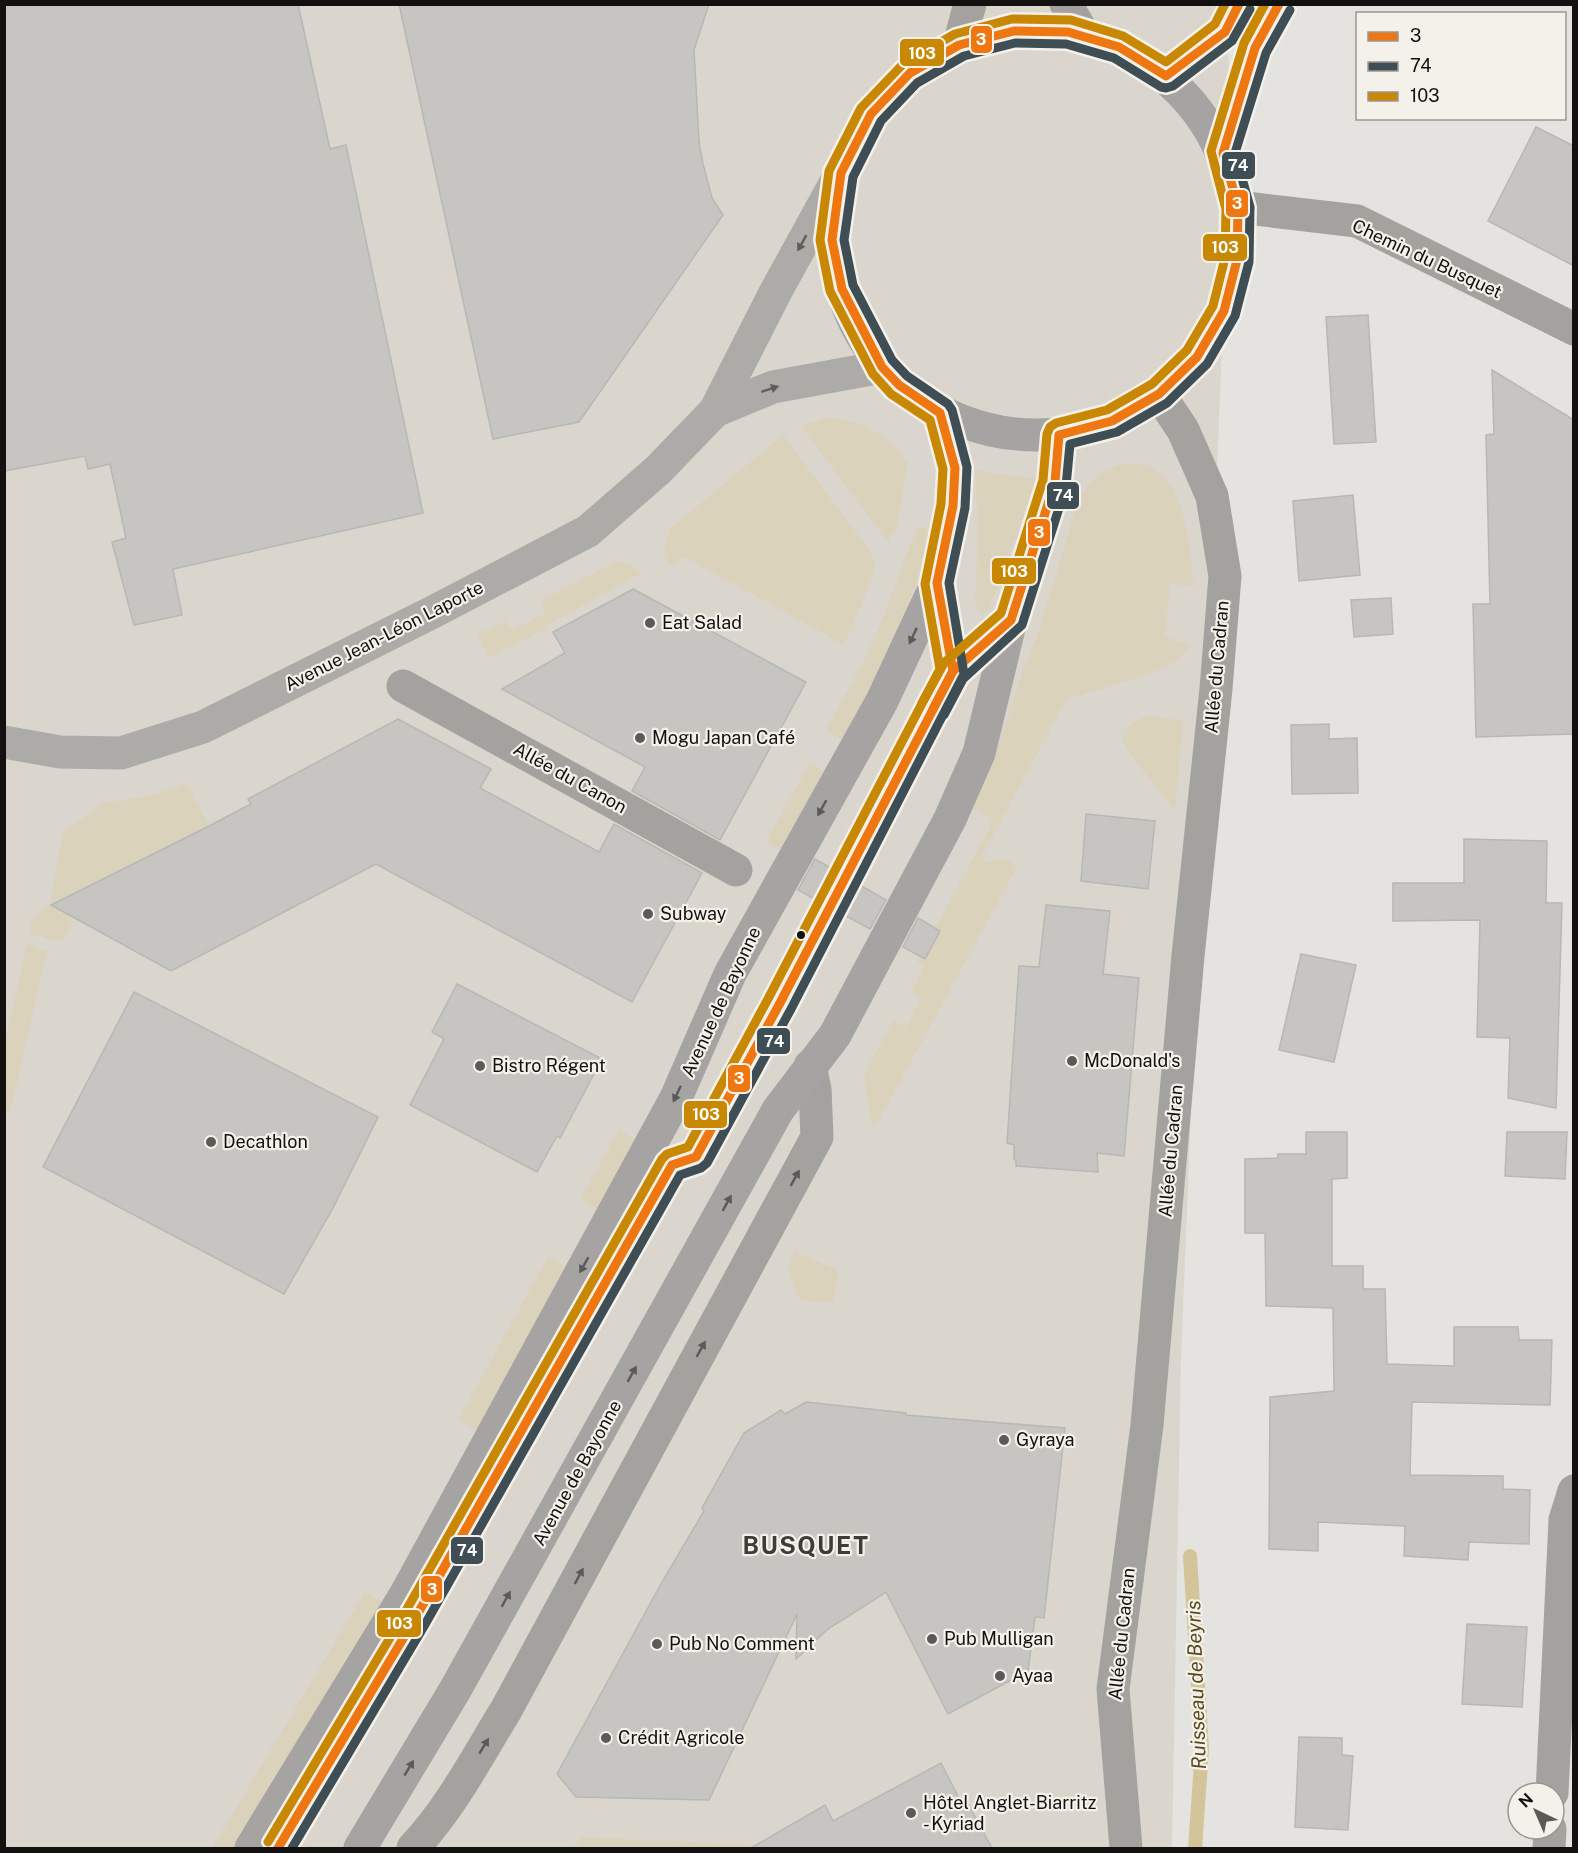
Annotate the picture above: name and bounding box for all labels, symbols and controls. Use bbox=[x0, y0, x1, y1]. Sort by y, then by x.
legend bbox=[1356, 12, 1566, 120]
line badge: 3 bbox=[970, 25, 993, 54]
text: 3 bbox=[1410, 25, 1421, 46]
text: 3 bbox=[976, 30, 986, 49]
line badge: 103 bbox=[899, 38, 945, 67]
text: 103 bbox=[908, 44, 936, 63]
text: 74 bbox=[1410, 55, 1432, 76]
text: 103 bbox=[1410, 85, 1440, 106]
line badge: 74 bbox=[1221, 151, 1256, 180]
text: 74 bbox=[1228, 156, 1249, 175]
line badge: 3 bbox=[1225, 189, 1249, 218]
text: 3 bbox=[1232, 194, 1242, 213]
street label: Chemin du Busquet bbox=[1349, 215, 1505, 302]
line badge: 103 bbox=[1202, 233, 1248, 262]
one-way arrow bbox=[797, 235, 807, 252]
text: 103 bbox=[1211, 238, 1239, 257]
one-way arrow bbox=[761, 384, 779, 393]
line badge: 74 bbox=[1046, 481, 1080, 510]
text: 74 bbox=[1053, 486, 1074, 505]
line badge: 3 bbox=[1027, 518, 1051, 547]
text: 3 bbox=[1034, 523, 1044, 542]
line badge: 103 bbox=[991, 557, 1037, 585]
text: 103 bbox=[1000, 562, 1028, 581]
street label: Avenue Jean-Léon Laporte bbox=[281, 576, 487, 695]
street label: Allée du Cadran bbox=[1200, 600, 1233, 734]
place label: Eat Salad bbox=[662, 612, 742, 633]
marker: Eat Salad bbox=[643, 616, 657, 630]
one-way arrow bbox=[908, 627, 917, 644]
place label: Mogu Japan Café bbox=[652, 727, 795, 748]
marker: Mogu Japan Café bbox=[633, 731, 647, 745]
street label: Allée du Canon bbox=[510, 738, 630, 817]
one-way arrow bbox=[817, 800, 827, 817]
place label: Subway bbox=[660, 903, 727, 924]
marker: Subway bbox=[641, 907, 655, 921]
street label: Avenue de Bayonne bbox=[677, 923, 765, 1080]
unlabelled marker bbox=[795, 929, 807, 941]
line badge: 74 bbox=[756, 1027, 791, 1055]
text: 74 bbox=[764, 1032, 785, 1051]
place label: McDonald's bbox=[1084, 1050, 1180, 1071]
marker: McDonald's bbox=[1065, 1054, 1079, 1068]
place label: Bistro Régent bbox=[492, 1055, 606, 1076]
marker: Bistro Régent bbox=[473, 1059, 487, 1073]
line badge: 3 bbox=[727, 1064, 751, 1093]
text: 3 bbox=[734, 1069, 744, 1088]
street label: Allée du Cadran bbox=[1154, 1084, 1187, 1218]
one-way arrow bbox=[673, 1086, 682, 1103]
line badge: 103 bbox=[683, 1100, 728, 1129]
text: 103 bbox=[692, 1105, 720, 1124]
place label: Decathlon bbox=[223, 1131, 308, 1152]
marker: Decathlon bbox=[204, 1135, 218, 1149]
one-way arrow bbox=[790, 1169, 800, 1186]
one-way arrow bbox=[722, 1195, 732, 1212]
one-way arrow bbox=[579, 1257, 589, 1274]
one-way arrow bbox=[696, 1340, 706, 1357]
one-way arrow bbox=[627, 1365, 637, 1382]
street label: Avenue de Bayonne bbox=[528, 1396, 625, 1549]
place label: Gyraya bbox=[1016, 1429, 1075, 1450]
marker: Gyraya bbox=[997, 1433, 1011, 1447]
district label: BUSQUET bbox=[742, 1531, 870, 1559]
line badge: 74 bbox=[450, 1536, 484, 1565]
text: 74 bbox=[457, 1541, 478, 1560]
one-way arrow bbox=[574, 1567, 584, 1584]
street label: Allée du Cadran bbox=[1104, 1567, 1139, 1701]
line badge: 3 bbox=[420, 1575, 443, 1603]
text: 3 bbox=[427, 1580, 437, 1599]
one-way arrow bbox=[501, 1590, 511, 1607]
water label: Ruisseau de Beyris bbox=[1181, 1600, 1211, 1770]
line badge: 103 bbox=[376, 1609, 422, 1638]
text: 103 bbox=[385, 1614, 413, 1633]
place label: Pub Mulligan bbox=[944, 1628, 1054, 1649]
marker: Pub Mulligan bbox=[925, 1632, 939, 1646]
place label: Pub No Comment bbox=[669, 1633, 815, 1654]
marker: Pub No Comment bbox=[650, 1637, 664, 1651]
place label: Ayaa bbox=[1012, 1665, 1053, 1686]
marker: Ayaa bbox=[993, 1669, 1007, 1683]
place label: Crédit Agricole bbox=[618, 1727, 744, 1748]
marker: Crédit Agricole bbox=[599, 1731, 613, 1745]
one-way arrow bbox=[479, 1737, 489, 1754]
one-way arrow bbox=[403, 1760, 414, 1776]
north arrow bbox=[1506, 1781, 1566, 1841]
text: N bbox=[1515, 1789, 1537, 1812]
place label: Hôtel Anglet-Biarritz - Kyriad bbox=[923, 1792, 1096, 1834]
marker: Hôtel Anglet-Biarritz - Kyriad bbox=[904, 1806, 918, 1820]

